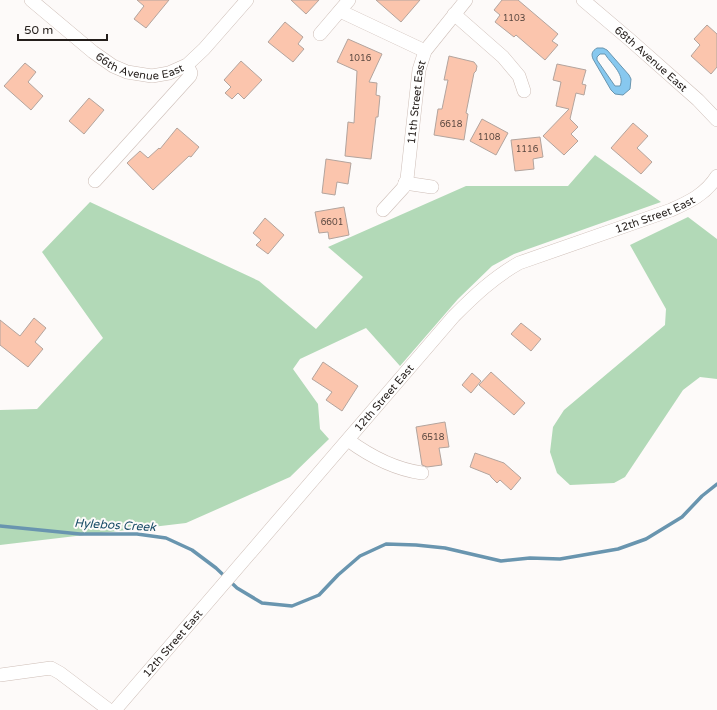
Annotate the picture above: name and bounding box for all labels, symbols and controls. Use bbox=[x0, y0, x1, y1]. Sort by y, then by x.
house number: 1103 bbox=[503, 13, 525, 24]
scale bar bbox=[18, 16, 107, 42]
text: 50 m bbox=[24, 23, 53, 37]
street label: 68th Avenue East bbox=[612, 24, 690, 95]
street label: 66th Avenue East bbox=[93, 50, 186, 83]
house number: 1016 bbox=[349, 53, 372, 64]
street label: 11th Street East bbox=[405, 59, 429, 145]
house number: 6618 bbox=[440, 119, 463, 130]
house number: 1108 bbox=[478, 132, 501, 143]
house number: 1116 bbox=[516, 144, 539, 155]
street label: 12th Street East bbox=[613, 193, 697, 236]
house number: 6601 bbox=[321, 217, 343, 228]
street label: 12th Street East bbox=[352, 362, 417, 434]
house number: 6518 bbox=[422, 432, 445, 443]
water label: Hylebos Creek bbox=[74, 516, 158, 534]
street label: 12th Street East bbox=[140, 607, 205, 680]

